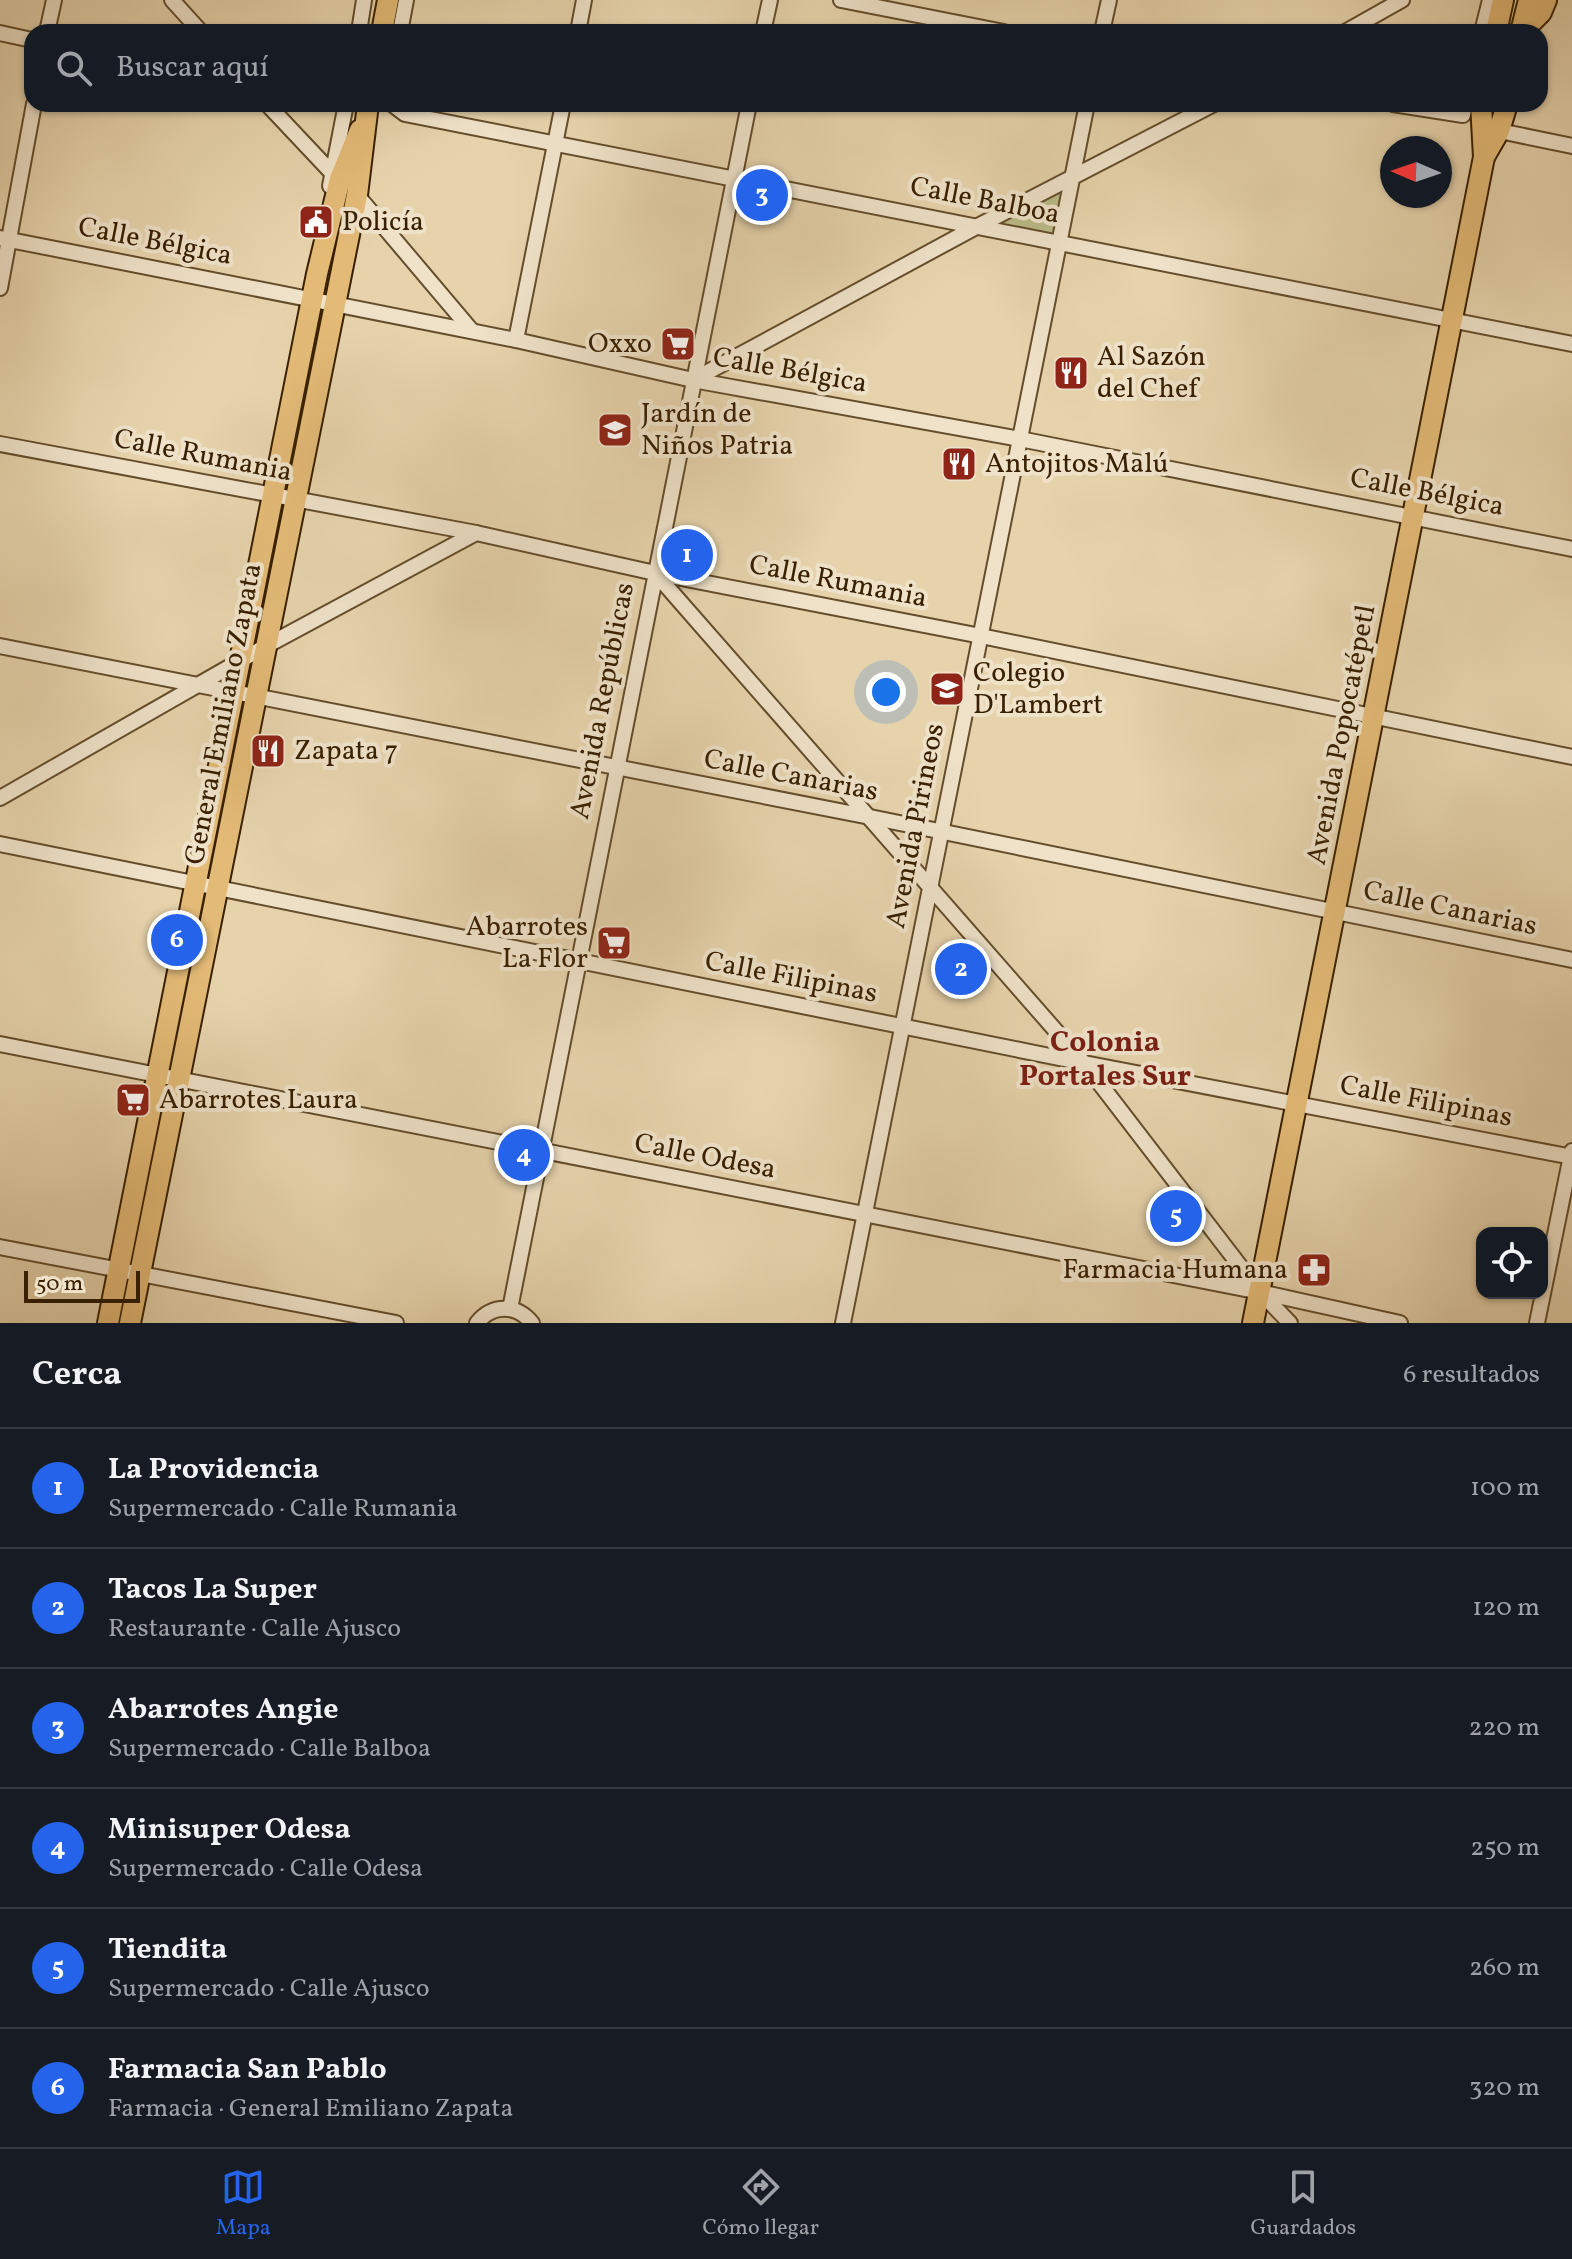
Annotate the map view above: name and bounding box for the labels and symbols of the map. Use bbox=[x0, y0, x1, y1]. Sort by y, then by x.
north arrow bbox=[1380, 136, 1452, 208]
pin: 3 bbox=[736, 165, 788, 225]
street label: Calle Balboa bbox=[907, 167, 1063, 235]
public building icon: Policía bbox=[297, 203, 335, 241]
place label: Policía bbox=[342, 203, 424, 242]
street label: Calle Bélgica bbox=[75, 208, 235, 276]
place label: Oxxo bbox=[588, 325, 652, 364]
supermarket icon: Oxxo bbox=[659, 325, 697, 363]
street label: Calle Bélgica bbox=[710, 338, 870, 404]
place label: Al Sazón del Chef bbox=[1097, 338, 1206, 409]
restaurant icon: Al Sazón del Chef bbox=[1052, 354, 1090, 392]
place label: Jardín de Niños Patria bbox=[641, 395, 793, 466]
school or university icon: Jardín de Niños Patria bbox=[596, 411, 634, 449]
street label: Calle Rumania bbox=[111, 420, 295, 492]
restaurant icon: Antojitos Malú bbox=[940, 445, 978, 483]
place label: Antojitos Malú bbox=[985, 445, 1168, 484]
street label: Calle Bélgica bbox=[1347, 459, 1507, 527]
pin: 1 bbox=[661, 525, 713, 585]
street label: Calle Rumania bbox=[746, 546, 930, 618]
street label: General Emiliano Zapata bbox=[176, 560, 272, 868]
street label: Avenida Repúblicas bbox=[561, 579, 645, 823]
street label: Avenida Popocatépetl bbox=[1298, 602, 1386, 868]
place label: Colegio D'Lambert bbox=[973, 654, 1103, 725]
school or university icon: Colegio D'Lambert bbox=[928, 670, 966, 708]
your location bbox=[866, 672, 906, 712]
street label: Avenida Pirineos bbox=[877, 720, 955, 932]
restaurant icon: Zapata 7 bbox=[249, 732, 287, 770]
place label: Zapata 7 bbox=[294, 732, 398, 771]
street label: Calle Canarias bbox=[700, 740, 882, 812]
street label: Calle Canarias bbox=[1359, 872, 1541, 946]
place label: Abarrotes La Flor bbox=[466, 908, 588, 979]
pin: 6 bbox=[151, 910, 203, 970]
supermarket icon: Abarrotes La Flor bbox=[595, 924, 633, 962]
pin: 2 bbox=[935, 939, 987, 999]
street label: Calle Filipinas bbox=[701, 942, 881, 1014]
district label: Colonia Portales Sur bbox=[1019, 1022, 1191, 1098]
street label: Calle Filipinas bbox=[1336, 1066, 1516, 1138]
supermarket icon: Abarrotes Laura bbox=[114, 1081, 152, 1119]
place label: Abarrotes Laura bbox=[159, 1081, 358, 1120]
street label: Calle Odesa bbox=[631, 1124, 779, 1190]
pin: 4 bbox=[498, 1125, 550, 1185]
pin: 5 bbox=[1150, 1186, 1202, 1246]
place label: Farmacia Humana bbox=[1063, 1251, 1288, 1290]
pharmacy icon: Farmacia Humana bbox=[1295, 1251, 1333, 1289]
scale bar bbox=[24, 1267, 140, 1303]

